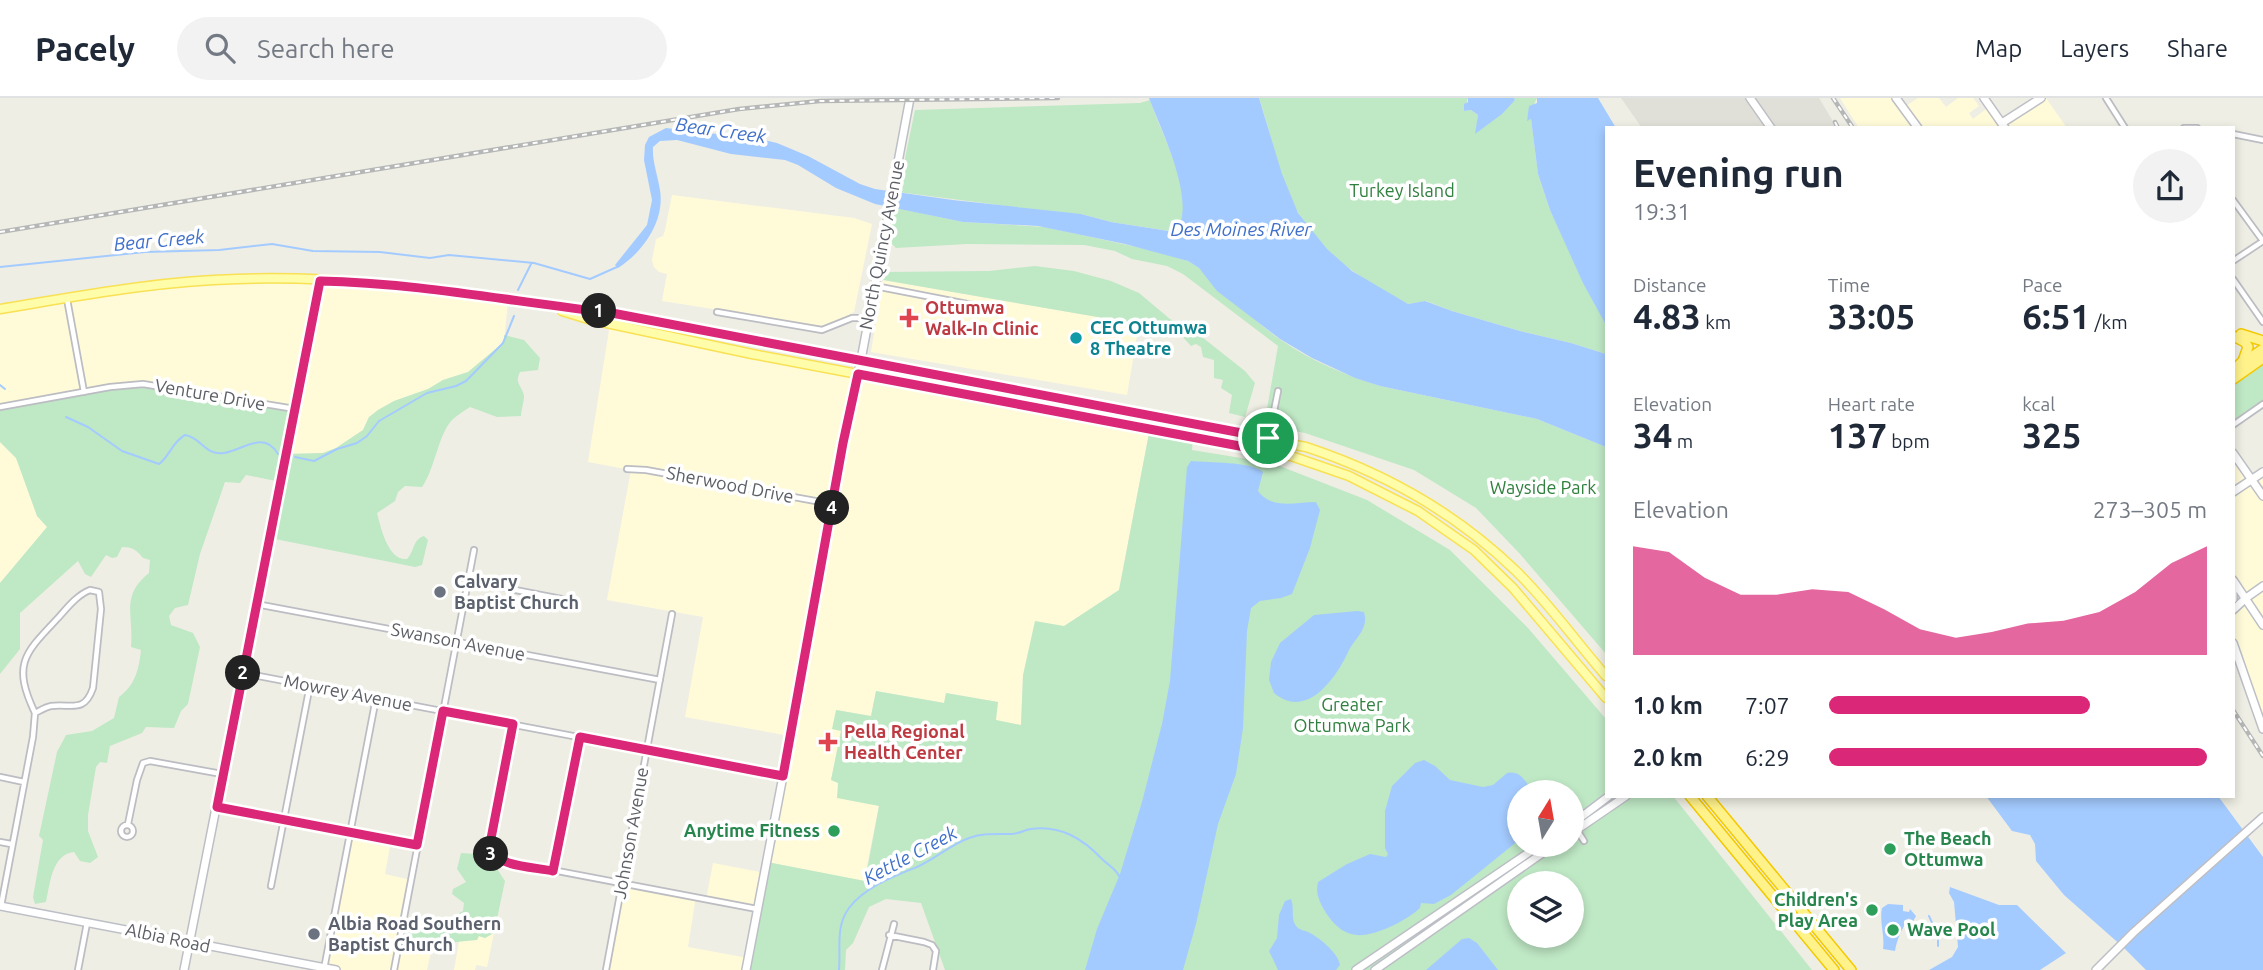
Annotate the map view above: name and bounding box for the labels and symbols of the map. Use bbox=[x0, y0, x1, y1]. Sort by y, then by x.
water label: Bear Creek bbox=[674, 113, 768, 147]
street label: North Quincy Avenue bbox=[855, 158, 908, 332]
park label: Turkey Island bbox=[1349, 180, 1455, 200]
water label: Des Moines River bbox=[1170, 218, 1312, 240]
water label: Bear Creek bbox=[113, 225, 206, 255]
pin: 1 bbox=[582, 294, 616, 328]
place label: Ottumwa Walk-In Clinic bbox=[925, 297, 1039, 338]
marker: Ottumwa Walk-In Clinic bbox=[899, 308, 919, 328]
place label: CEC Ottumwa 8 Theatre bbox=[1090, 317, 1207, 358]
marker: CEC Ottumwa 8 Theatre bbox=[1068, 330, 1084, 346]
street label: Venture Drive bbox=[153, 374, 267, 414]
pin bbox=[1238, 408, 1298, 468]
street label: Sherwood Drive bbox=[665, 462, 795, 506]
park label: Wayside Park bbox=[1490, 477, 1596, 497]
pin: 4 bbox=[814, 490, 850, 526]
place label: Calvary Baptist Church bbox=[454, 571, 579, 612]
marker: Calvary Baptist Church bbox=[432, 584, 448, 600]
street label: Swanson Avenue bbox=[389, 618, 527, 664]
pin: 2 bbox=[226, 656, 260, 690]
street label: Mowrey Avenue bbox=[282, 670, 414, 714]
park label: Greater Ottumwa Park bbox=[1293, 694, 1411, 735]
place label: Pella Regional Health Center bbox=[844, 721, 965, 762]
marker: Pella Regional Health Center bbox=[818, 732, 838, 752]
street label: Johnson Avenue bbox=[609, 765, 651, 900]
north arrow bbox=[1507, 780, 1584, 858]
place label: Anytime Fitness bbox=[684, 820, 820, 840]
water label: Kettle Creek bbox=[860, 821, 961, 889]
marker: Anytime Fitness bbox=[826, 823, 842, 839]
place label: The Beach Ottumwa bbox=[1904, 828, 1991, 869]
pin: 3 bbox=[474, 836, 508, 872]
marker: The Beach Ottumwa bbox=[1882, 841, 1898, 857]
place label: Children's Play Area bbox=[1774, 889, 1858, 930]
marker: Children's Play Area bbox=[1864, 902, 1880, 918]
place label: Albia Road Southern Baptist Church bbox=[328, 913, 501, 954]
street label: Albia Road bbox=[124, 918, 212, 956]
place label: Wave Pool bbox=[1907, 919, 1996, 939]
marker: Wave Pool bbox=[1885, 922, 1901, 938]
marker: Albia Road Southern Baptist Church bbox=[306, 926, 322, 942]

